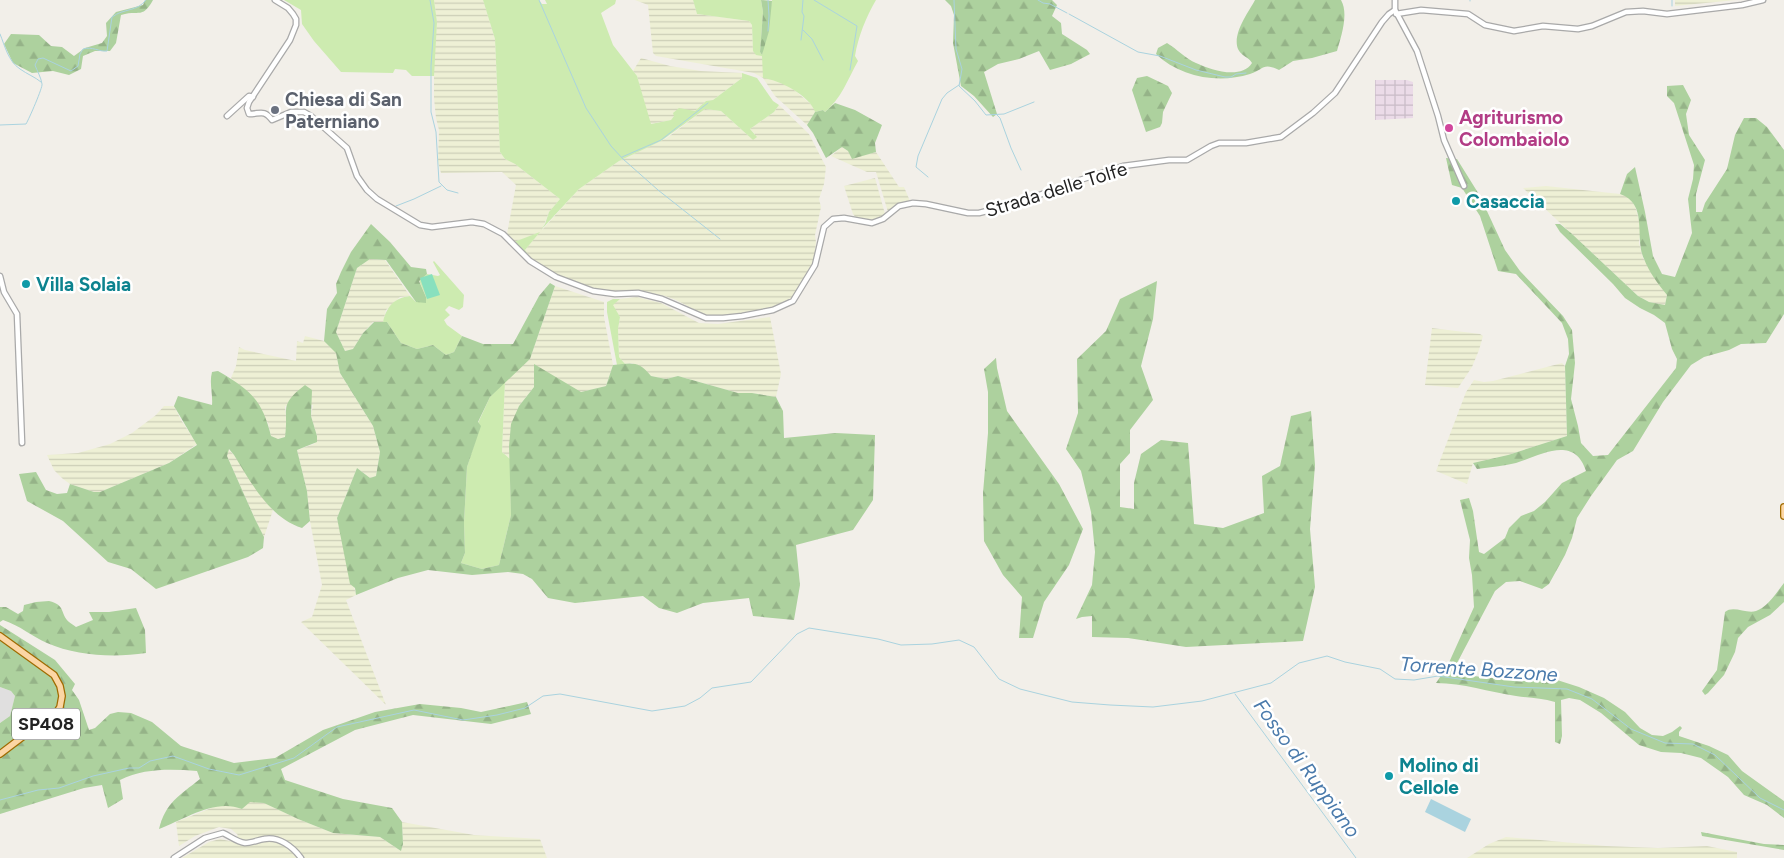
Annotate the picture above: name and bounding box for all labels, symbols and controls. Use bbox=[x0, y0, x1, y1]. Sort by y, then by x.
place label: Chiesa di San Paterniano bbox=[285, 88, 402, 133]
marker: Chiesa di San Paterniano bbox=[269, 104, 281, 116]
place label: Agriturismo Colombaiolo bbox=[1459, 106, 1569, 151]
marker: Agriturismo Colombaiolo bbox=[1443, 122, 1455, 134]
street label: Strada delle Tolfe bbox=[982, 157, 1130, 222]
place label: Casaccia bbox=[1466, 190, 1545, 213]
marker: Casaccia bbox=[1450, 195, 1462, 207]
place label: Villa Solaia bbox=[36, 273, 131, 296]
marker: Villa Solaia bbox=[20, 278, 32, 290]
water label: Torrente Bozzone bbox=[1399, 652, 1559, 686]
water label: Fosso di Ruppiano bbox=[1249, 694, 1366, 842]
road number: SP408 bbox=[12, 709, 80, 740]
place label: Molino di Cellole bbox=[1399, 754, 1479, 799]
marker: Molino di Cellole bbox=[1383, 770, 1395, 782]

